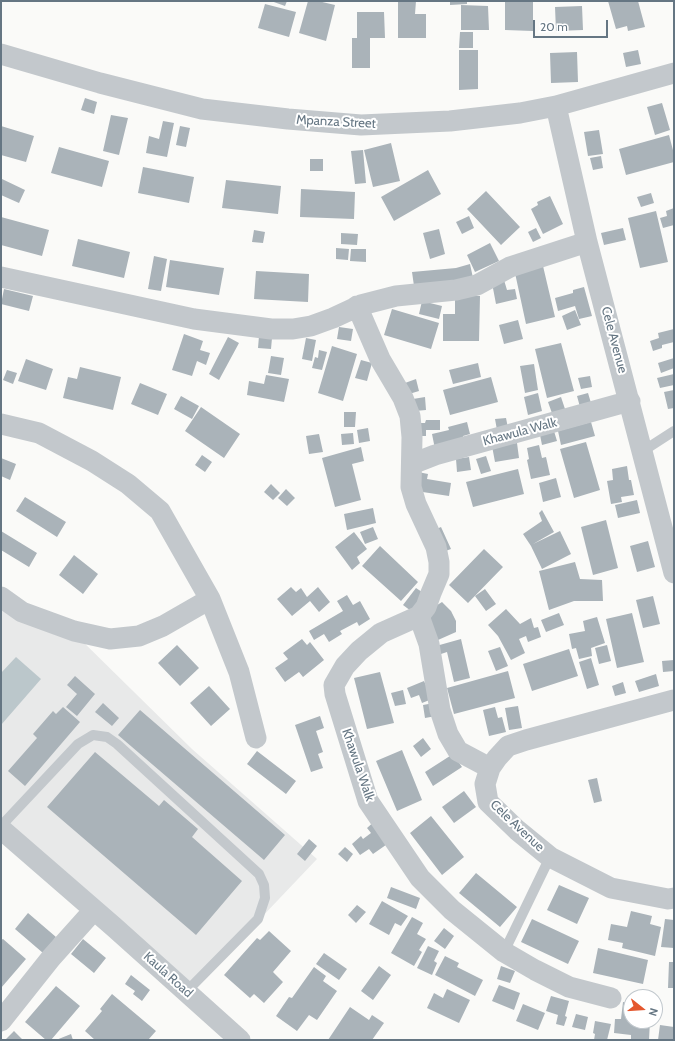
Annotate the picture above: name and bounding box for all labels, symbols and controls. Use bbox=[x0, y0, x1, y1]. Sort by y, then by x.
scale bar bbox=[535, 12, 610, 38]
text: 20 m bbox=[540, 19, 568, 34]
street label: Mpanza Street bbox=[296, 112, 376, 132]
street label: Cele Avenue bbox=[598, 305, 630, 375]
street label: Khawula Walk bbox=[481, 415, 559, 449]
street label: Khawula Walk bbox=[338, 727, 378, 803]
street label: Cele Avenue bbox=[487, 797, 547, 855]
street label: Kaula Road bbox=[140, 949, 196, 1001]
north arrow bbox=[623, 989, 663, 1029]
text: N bbox=[646, 1006, 661, 1018]

